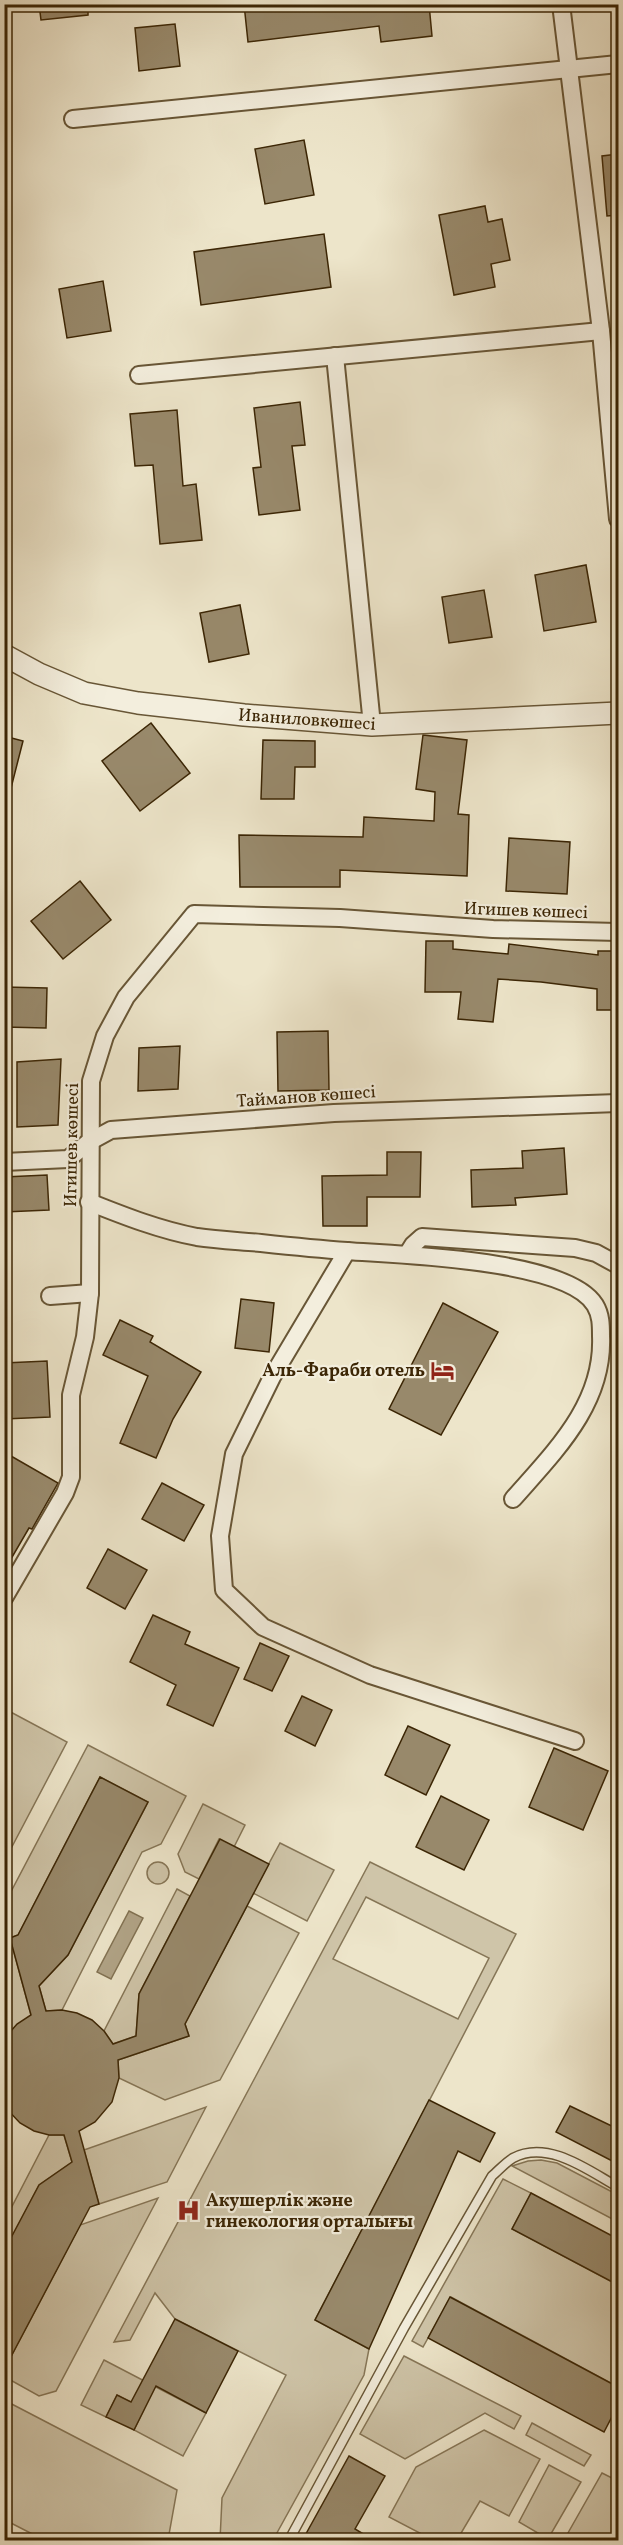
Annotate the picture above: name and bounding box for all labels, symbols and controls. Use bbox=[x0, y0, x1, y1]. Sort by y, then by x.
street label: Иваниловкөшесі bbox=[237, 703, 377, 738]
street label: Игишев көшесі bbox=[463, 897, 589, 926]
street label: Тайманов көшесі bbox=[236, 1080, 377, 1115]
street label: Игишев көшесі bbox=[59, 1083, 86, 1207]
hotel icon: Аль-Фараби отель bbox=[430, 1357, 456, 1383]
place label: Аль-Фараби отель bbox=[262, 1359, 425, 1384]
place label: Акушерлік және гинекология орталығы bbox=[206, 2189, 413, 2235]
hospital icon: Акушерлік және гинекология орталығы bbox=[175, 2197, 201, 2223]

